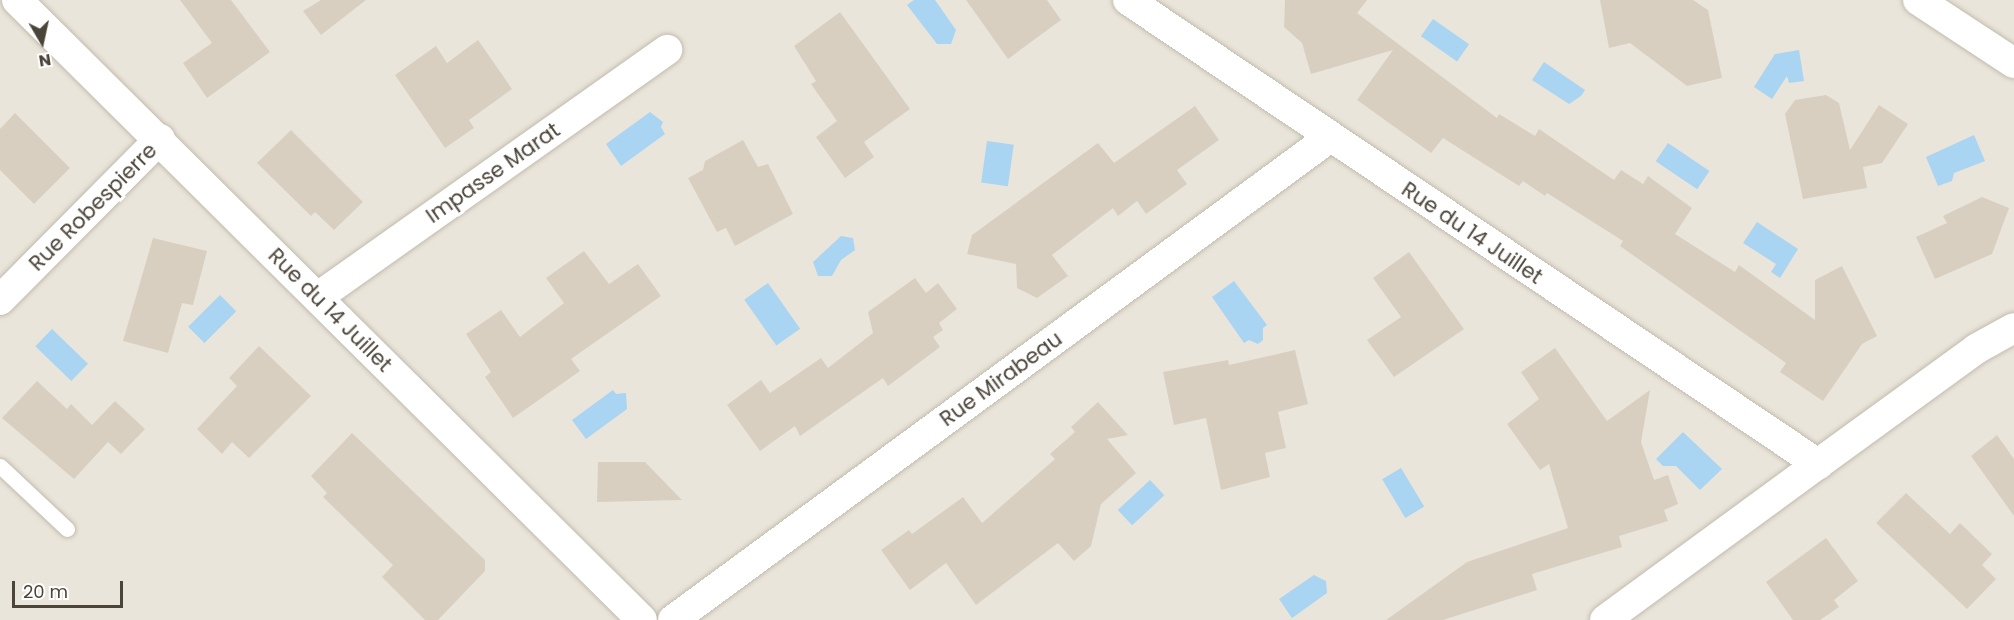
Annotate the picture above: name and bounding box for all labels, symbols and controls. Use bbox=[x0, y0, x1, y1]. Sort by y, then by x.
north arrow bbox=[12, 12, 72, 72]
text: N bbox=[37, 48, 53, 73]
street label: Impasse Marat bbox=[421, 117, 565, 229]
street label: Rue Robespierre bbox=[24, 138, 162, 276]
street label: Rue du 14 Juillet bbox=[1397, 177, 1547, 289]
street label: Rue du 14 Juillet bbox=[263, 243, 397, 377]
street label: Rue Mirabeau bbox=[935, 326, 1067, 432]
scale bar bbox=[15, 569, 126, 607]
text: 20 m bbox=[23, 579, 68, 604]

